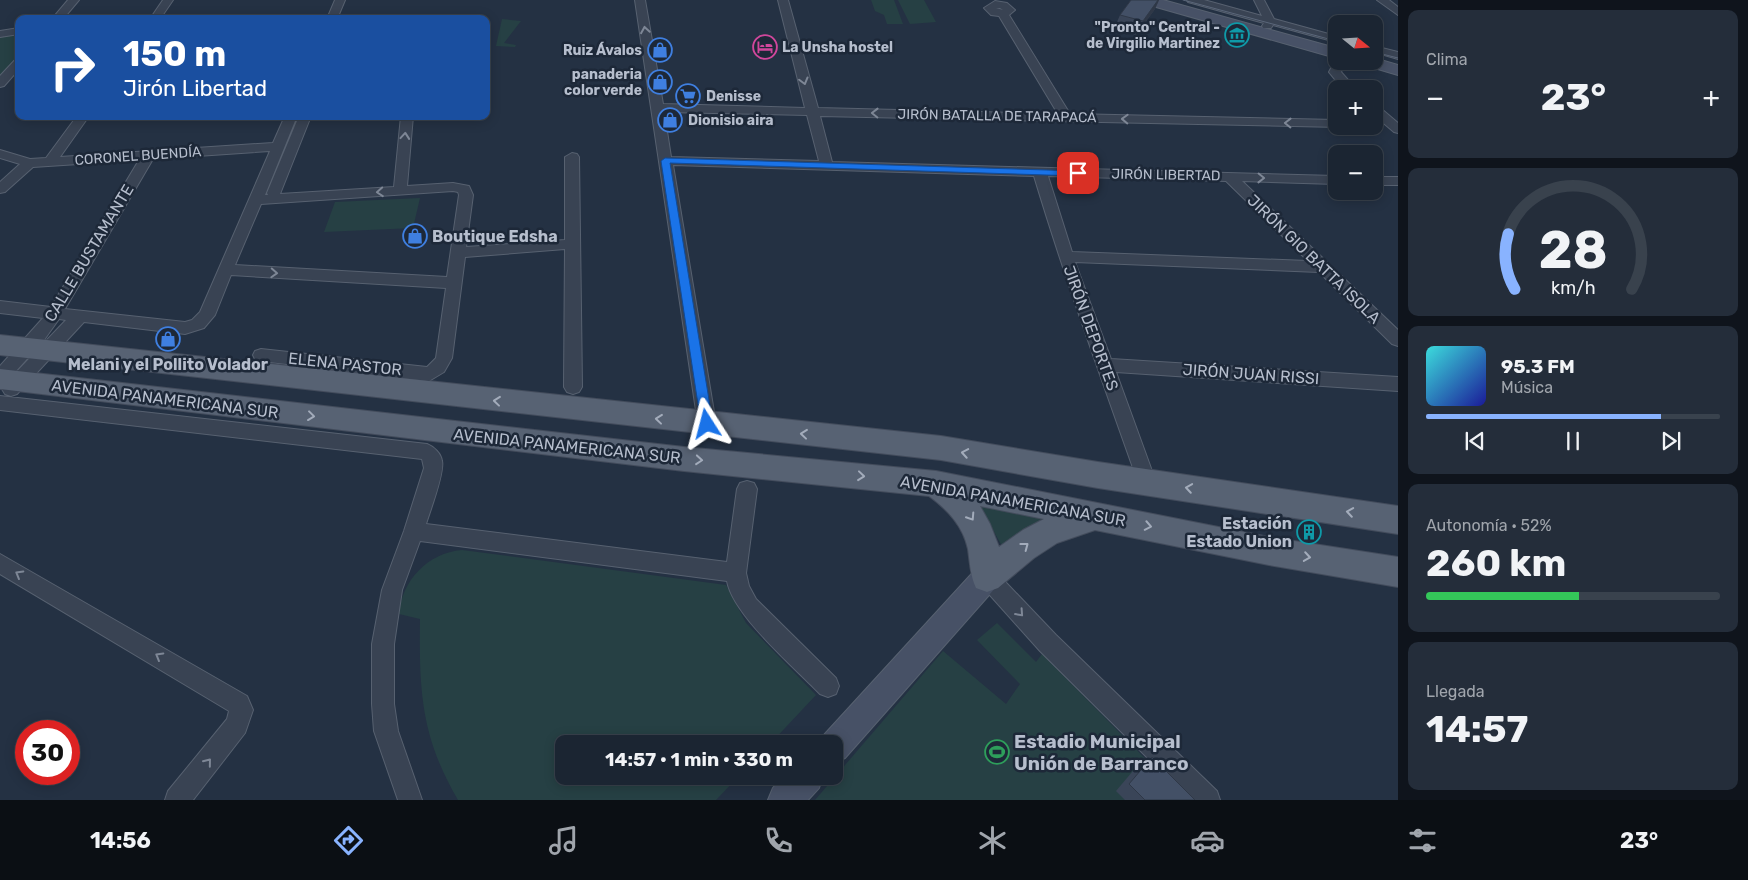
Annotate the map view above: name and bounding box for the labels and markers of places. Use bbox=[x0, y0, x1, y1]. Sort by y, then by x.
place label: "Pronto" Central - de Virgilio Martinez bbox=[1086, 19, 1220, 52]
museum icon: "Pronto" Central - de Virgilio Martinez bbox=[1224, 22, 1250, 48]
hotel icon: La Unsha hostel bbox=[752, 34, 778, 60]
shop icon: Ruiz Ávalos bbox=[647, 37, 673, 63]
place label: La Unsha hostel bbox=[782, 39, 893, 56]
place label: Ruiz Ávalos bbox=[563, 41, 642, 59]
place label: panaderia color verde bbox=[564, 66, 642, 99]
shop icon: panaderia color verde bbox=[647, 69, 673, 95]
supermarket icon: Denisse bbox=[675, 83, 701, 109]
place label: Denisse bbox=[706, 88, 761, 105]
shop icon: Dionisio aira bbox=[657, 107, 683, 133]
place label: Dionisio aira bbox=[688, 112, 774, 129]
pin bbox=[1057, 152, 1099, 194]
shop icon: Boutique Edsha bbox=[402, 223, 428, 249]
place label: Boutique Edsha bbox=[432, 227, 558, 246]
shop icon: Melani y el Pollito Volador bbox=[155, 326, 181, 352]
place label: Melani y el Pollito Volador bbox=[68, 355, 269, 374]
place label: Estación Estado Union bbox=[1186, 514, 1292, 551]
building icon: Estación Estado Union bbox=[1296, 519, 1322, 545]
place label: Estadio Municipal Unión de Barranco bbox=[1014, 730, 1189, 775]
sports icon: Estadio Municipal Unión de Barranco bbox=[984, 739, 1010, 765]

